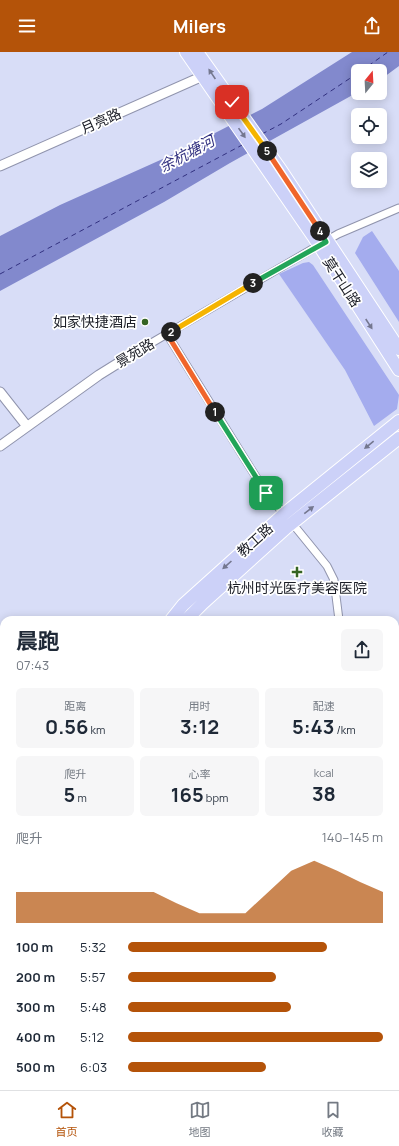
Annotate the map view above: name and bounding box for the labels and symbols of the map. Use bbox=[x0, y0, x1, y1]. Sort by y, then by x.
north arrow bbox=[351, 64, 387, 100]
one-way arrow bbox=[208, 69, 216, 79]
pin bbox=[215, 85, 249, 119]
street label: 月亮路 bbox=[78, 103, 124, 138]
one-way arrow bbox=[238, 128, 246, 138]
water label: 余杭塘河 bbox=[155, 129, 221, 177]
pin: 5 bbox=[257, 141, 277, 161]
pin: 4 bbox=[310, 221, 330, 241]
street label: 莫干山路 bbox=[319, 253, 366, 310]
pin: 3 bbox=[243, 273, 263, 293]
place label: 如家快捷酒店 bbox=[53, 312, 137, 331]
marker: 如家快捷酒店 bbox=[140, 317, 150, 327]
one-way arrow bbox=[366, 318, 373, 330]
pin: 2 bbox=[161, 322, 181, 342]
street label: 景苑路 bbox=[112, 334, 158, 372]
pin: 1 bbox=[205, 402, 225, 422]
one-way arrow bbox=[363, 441, 374, 450]
pin bbox=[249, 476, 283, 510]
one-way arrow bbox=[303, 505, 314, 514]
street label: 教工路 bbox=[233, 519, 277, 561]
one-way arrow bbox=[222, 561, 232, 570]
marker: 杭州时光医疗美容医院 bbox=[291, 566, 303, 578]
place label: 杭州时光医疗美容医院 bbox=[227, 578, 367, 597]

